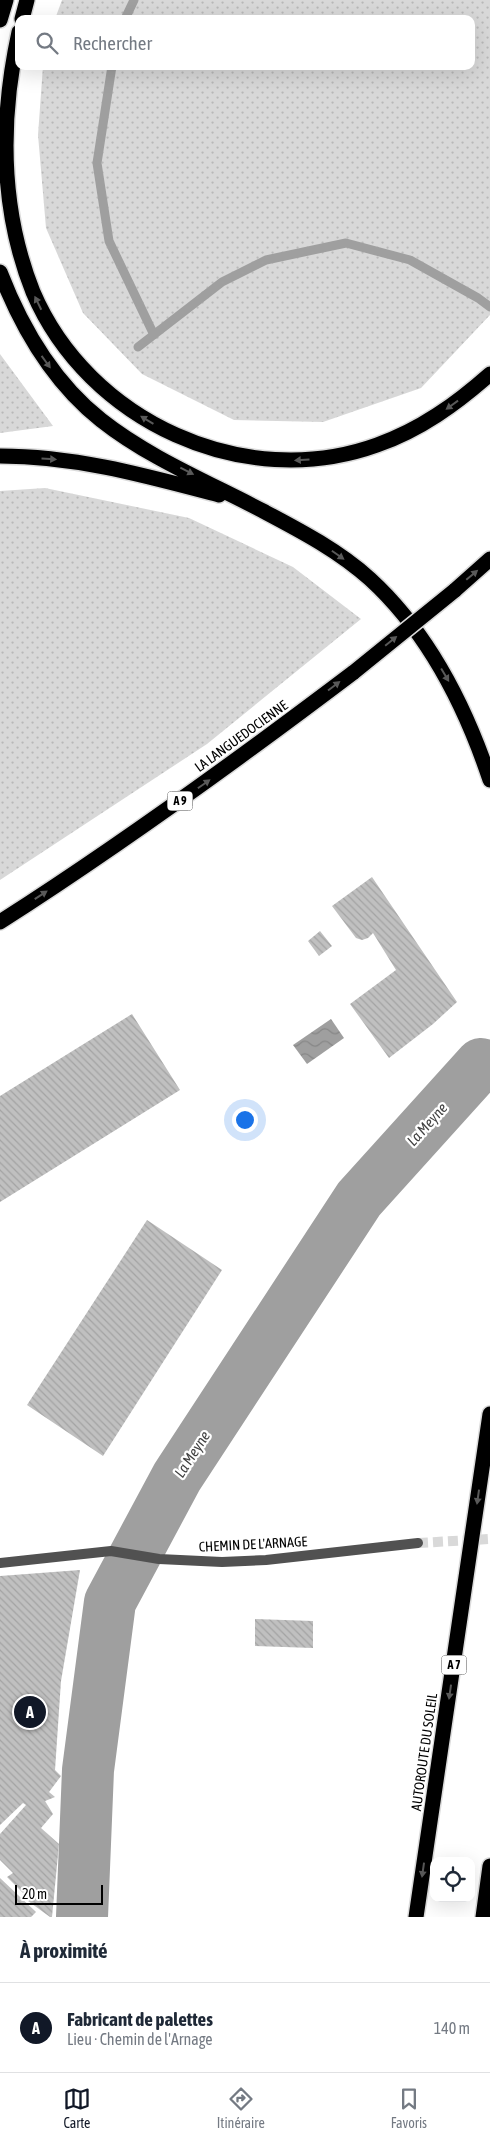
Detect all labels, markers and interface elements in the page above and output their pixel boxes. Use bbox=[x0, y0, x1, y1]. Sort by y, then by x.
search box bbox=[15, 15, 475, 70]
icon: search bbox=[33, 29, 61, 57]
text: Rechercher bbox=[73, 32, 152, 54]
one-way arrow bbox=[34, 296, 42, 310]
one-way arrow bbox=[41, 355, 52, 368]
one-way arrow bbox=[446, 400, 459, 410]
one-way arrow bbox=[141, 416, 154, 425]
one-way arrow bbox=[41, 455, 57, 463]
one-way arrow bbox=[294, 456, 310, 464]
one-way arrow bbox=[179, 467, 194, 475]
one-way arrow bbox=[331, 550, 345, 560]
one-way arrow bbox=[465, 569, 477, 581]
one-way arrow bbox=[385, 635, 398, 646]
one-way arrow bbox=[440, 669, 449, 682]
one-way arrow bbox=[327, 681, 340, 692]
street label: LA LANGUEDOCIENNE bbox=[192, 697, 291, 775]
one-way arrow bbox=[197, 779, 211, 789]
road number: A 9 bbox=[168, 791, 192, 810]
one-way arrow bbox=[34, 891, 48, 900]
water label: La Meyne bbox=[403, 1099, 451, 1149]
your location bbox=[232, 1107, 258, 1133]
water label: La Meyne bbox=[171, 1427, 213, 1480]
one-way arrow bbox=[474, 1489, 482, 1505]
street label: CHEMIN DE L'ARNAGE bbox=[198, 1533, 308, 1555]
road number: A 7 bbox=[442, 1656, 466, 1674]
one-way arrow bbox=[445, 1684, 453, 1700]
street label: AUTOROUTE DU SOLEIL bbox=[408, 1691, 440, 1812]
pin: A bbox=[14, 1693, 46, 1731]
map controls bbox=[430, 1857, 475, 1902]
button: locate bbox=[430, 1857, 475, 1902]
one-way arrow bbox=[419, 1862, 427, 1878]
scale bar bbox=[15, 1882, 102, 1905]
text: 20 m bbox=[22, 1886, 47, 1902]
text: À proximité bbox=[20, 1938, 108, 1962]
text: Fabricant de palettes bbox=[67, 2008, 213, 2030]
text: A bbox=[32, 2019, 40, 2037]
text: 140 m bbox=[434, 2019, 470, 2037]
text: Lieu · Chemin de l'Arnage bbox=[67, 2030, 213, 2048]
tab: Carte bbox=[63, 2085, 91, 2131]
tab: Itinéraire bbox=[217, 2085, 265, 2131]
tab: Favoris bbox=[391, 2085, 427, 2131]

